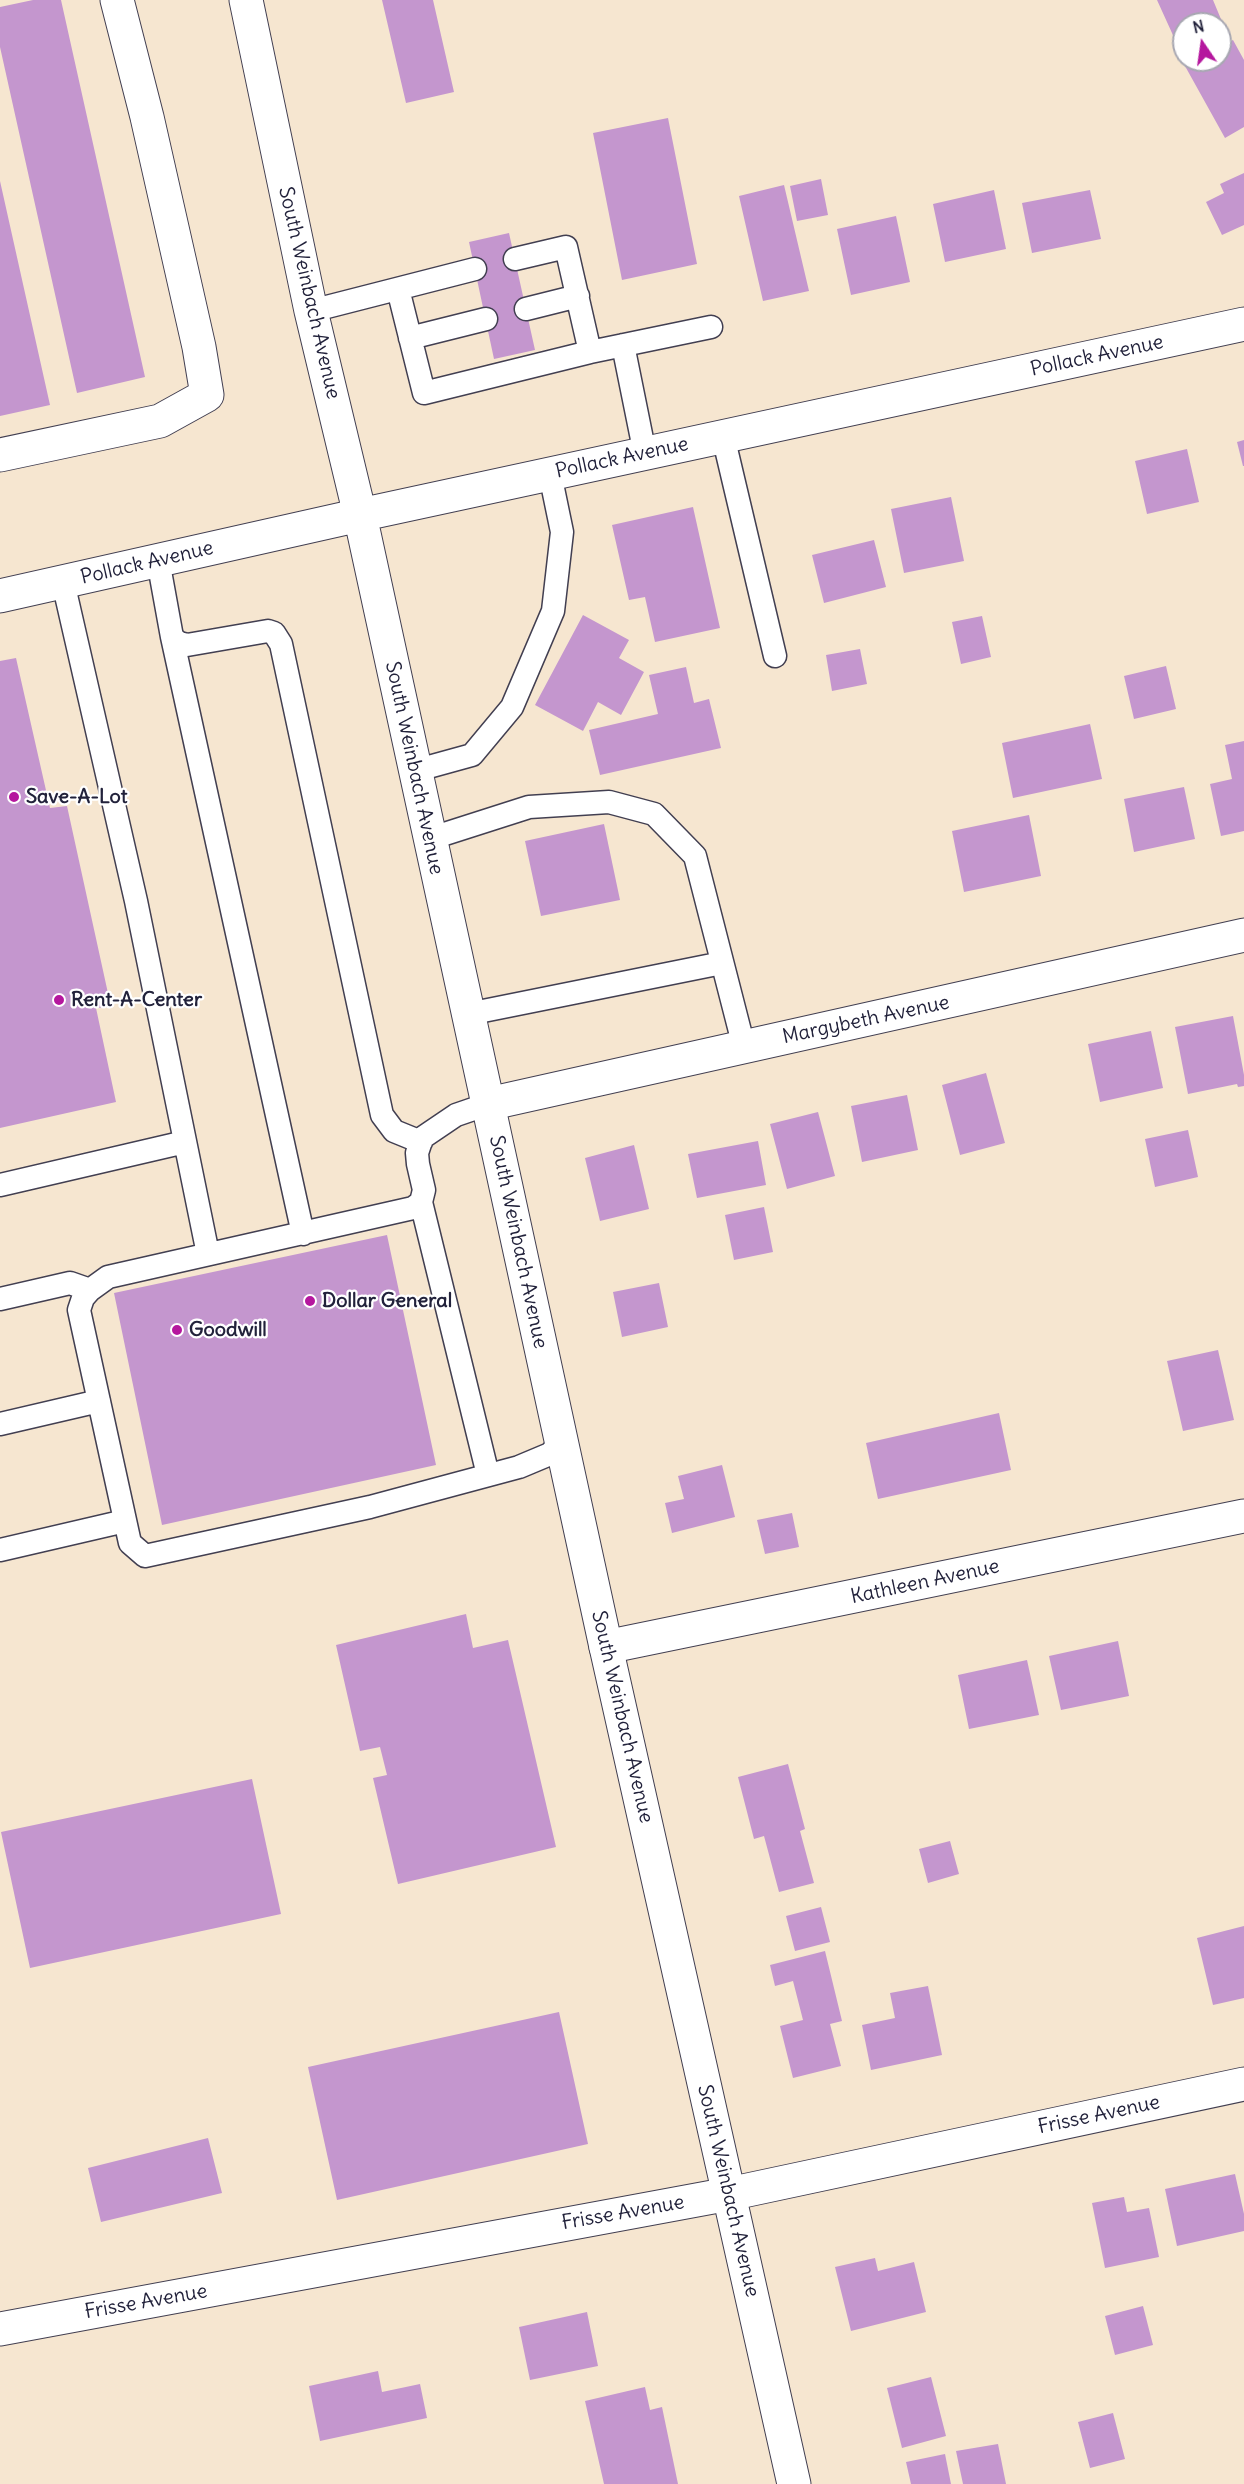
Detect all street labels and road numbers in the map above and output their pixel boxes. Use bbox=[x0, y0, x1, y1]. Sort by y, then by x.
street label: South Weinbach Avenue bbox=[273, 184, 345, 402]
street label: Pollack Avenue bbox=[1028, 330, 1166, 382]
street label: Pollack Avenue bbox=[553, 432, 691, 484]
street label: Pollack Avenue bbox=[78, 536, 216, 590]
street label: South Weinbach Avenue bbox=[380, 659, 448, 877]
street label: Margybeth Avenue bbox=[780, 991, 952, 1049]
street label: South Weinbach Avenue bbox=[484, 1133, 552, 1351]
street label: Kathleen Avenue bbox=[848, 1555, 1002, 1609]
street label: South Weinbach Avenue bbox=[586, 1608, 658, 1826]
street label: South Weinbach Avenue bbox=[692, 2082, 764, 2300]
street label: Frisse Avenue bbox=[1036, 2090, 1162, 2140]
street label: Frisse Avenue bbox=[560, 2190, 686, 2236]
street label: Frisse Avenue bbox=[83, 2279, 209, 2325]

